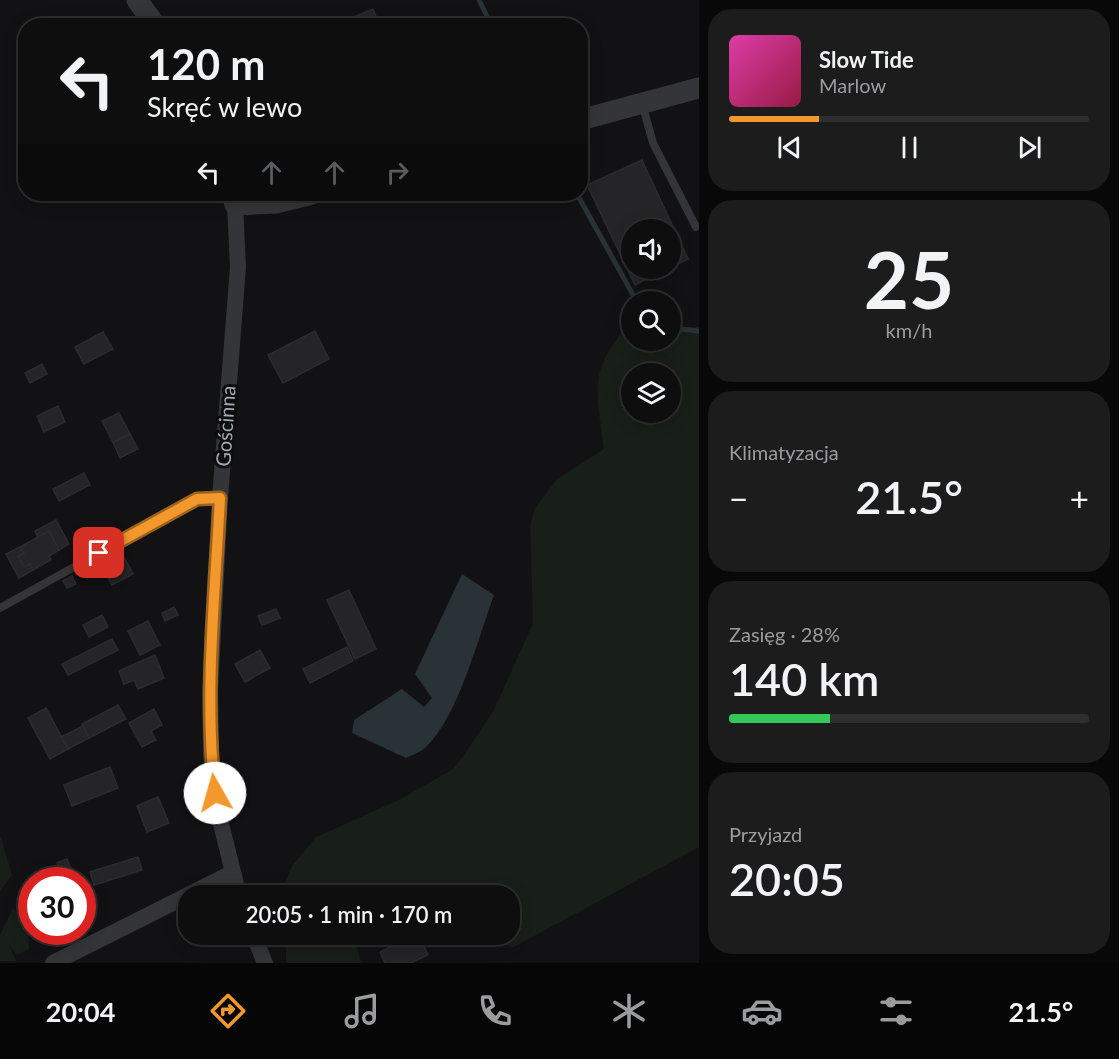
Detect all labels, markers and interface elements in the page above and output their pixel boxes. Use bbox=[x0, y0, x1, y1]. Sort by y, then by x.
text: 120 m bbox=[147, 39, 265, 89]
icon: left bbox=[48, 42, 126, 120]
text: Slow Tide bbox=[819, 46, 914, 73]
text: Marlow bbox=[819, 73, 886, 97]
text: Skręć w lewo bbox=[147, 90, 302, 123]
icon: previous bbox=[773, 131, 806, 164]
icon: pause bbox=[893, 131, 926, 164]
icon: next bbox=[1013, 131, 1046, 164]
icon: left bbox=[192, 156, 225, 189]
icon: ahead bbox=[255, 156, 288, 189]
icon: ahead bbox=[318, 156, 351, 189]
icon: right bbox=[381, 156, 414, 189]
map controls bbox=[621, 219, 681, 423]
button: sound bbox=[621, 219, 681, 279]
text: 25 bbox=[864, 232, 954, 326]
button: search bbox=[621, 291, 681, 351]
text: km/h bbox=[886, 318, 932, 342]
button: layers bbox=[621, 363, 681, 423]
street label: Gościnna bbox=[210, 385, 240, 467]
text: Klimatyzacja bbox=[729, 440, 839, 464]
text: 21.5° bbox=[855, 470, 963, 524]
text: − bbox=[729, 478, 748, 518]
text: + bbox=[1070, 478, 1089, 518]
pin bbox=[73, 527, 124, 578]
icon: arrive bbox=[82, 536, 115, 569]
text: Zasięg · 28% bbox=[729, 622, 840, 646]
text: 140 km bbox=[729, 652, 879, 706]
position arrow bbox=[183, 761, 247, 825]
text: Przyjazd bbox=[729, 822, 802, 846]
text: 20:05 bbox=[729, 852, 845, 906]
speed limit sign: 30 bbox=[18, 867, 96, 945]
text: 20:05 · 1 min · 170 m bbox=[246, 901, 452, 928]
icon: directions bbox=[207, 990, 249, 1032]
icon: music bbox=[341, 990, 383, 1032]
icon: phone bbox=[474, 990, 516, 1032]
icon: climate bbox=[608, 990, 650, 1032]
icon: car bbox=[741, 990, 783, 1032]
icon: filters bbox=[875, 990, 917, 1032]
text: 20:04 bbox=[46, 995, 115, 1028]
text: 21.5° bbox=[1009, 995, 1073, 1028]

